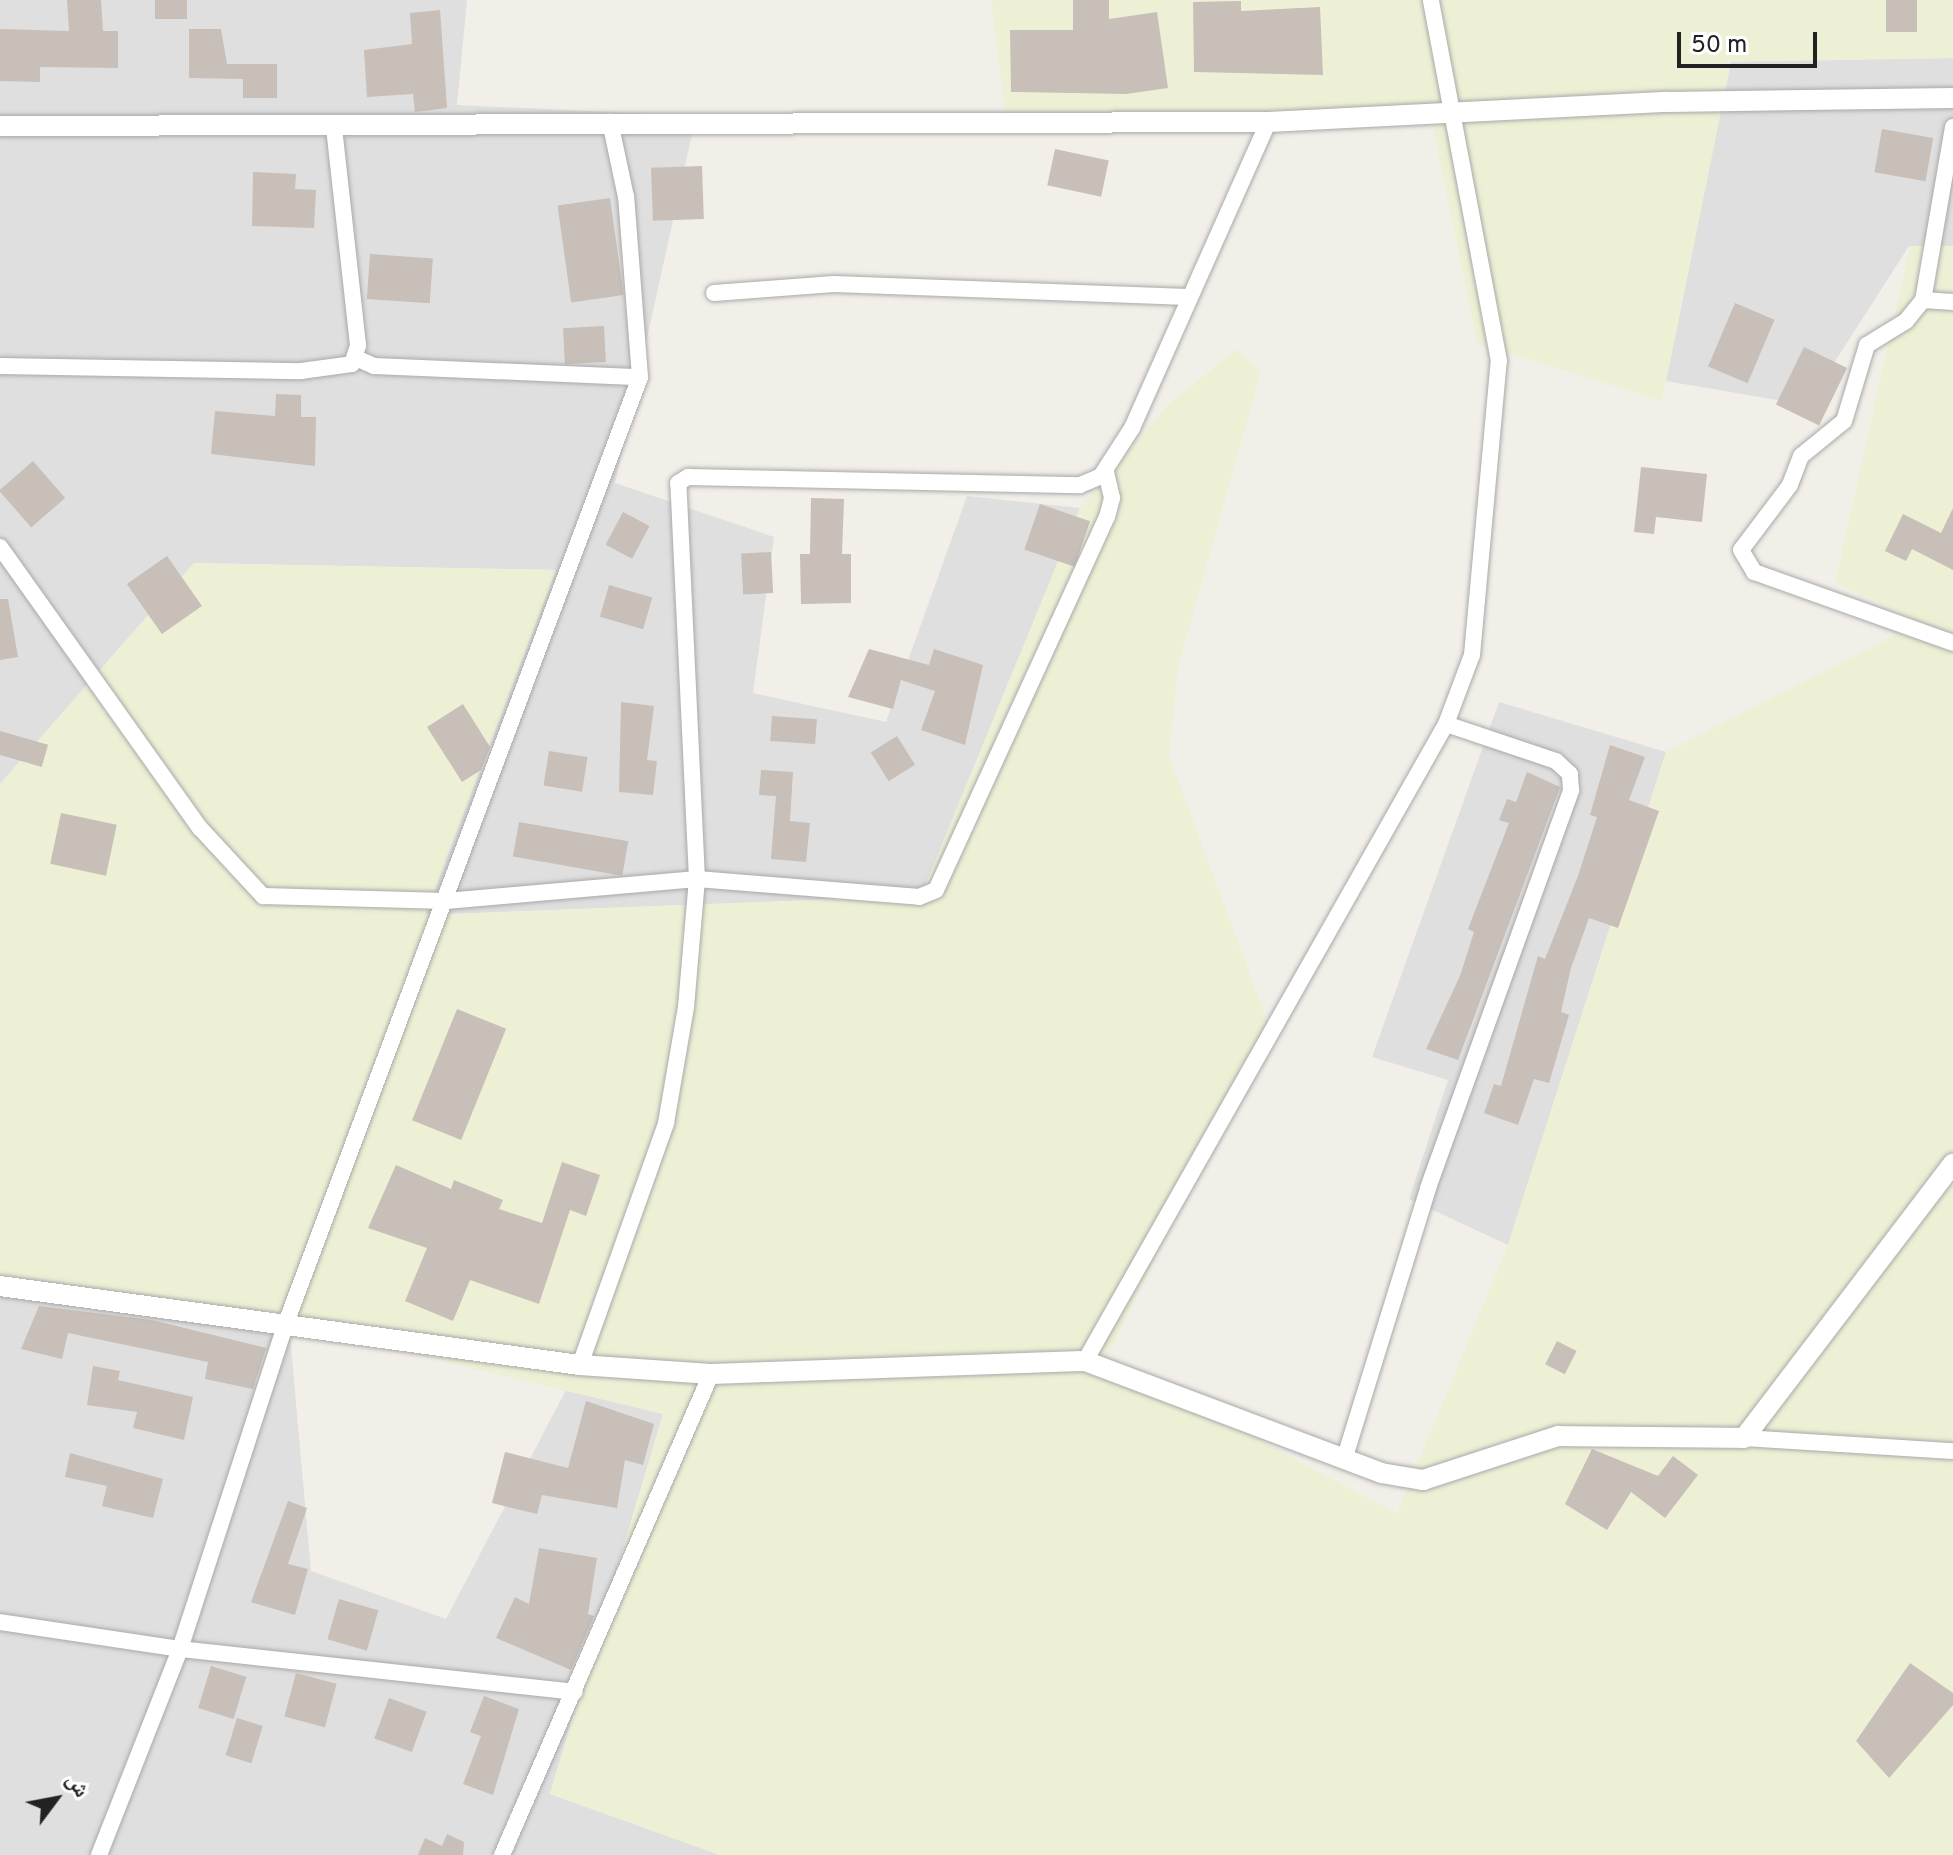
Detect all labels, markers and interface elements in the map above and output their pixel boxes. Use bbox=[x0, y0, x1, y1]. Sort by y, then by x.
scale bar bbox=[1681, 16, 1821, 66]
text: 50 m bbox=[1691, 31, 1747, 61]
north arrow bbox=[16, 1759, 96, 1839]
text: ش bbox=[59, 1769, 94, 1803]

